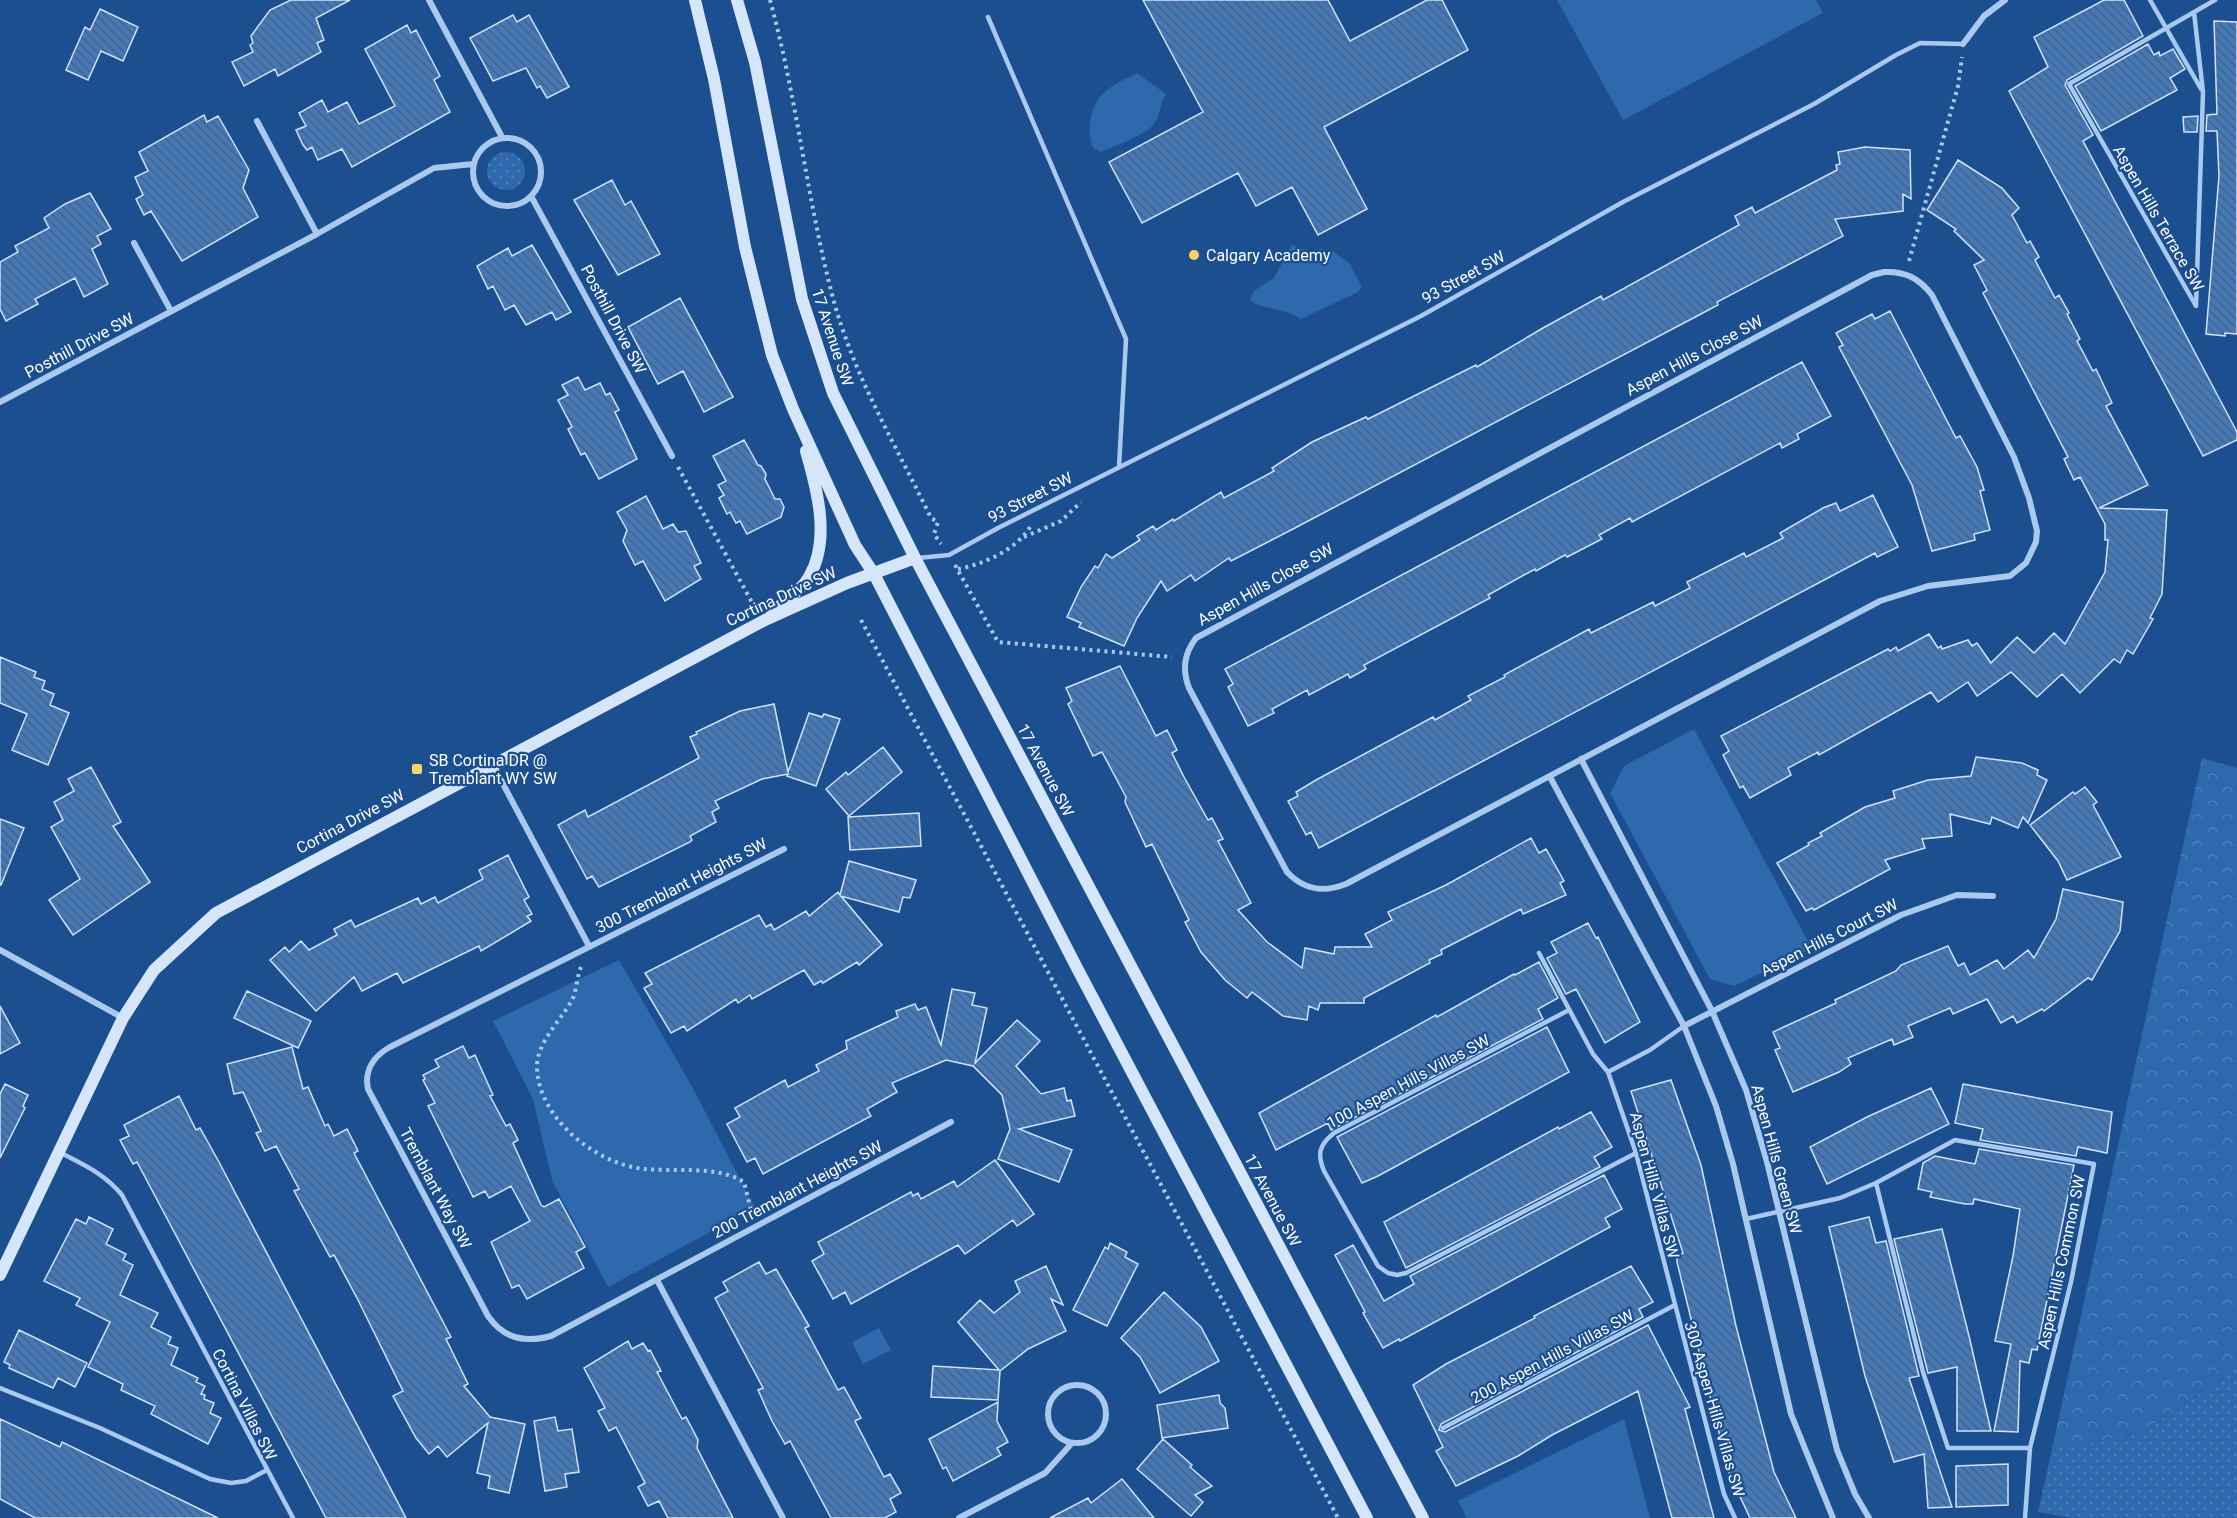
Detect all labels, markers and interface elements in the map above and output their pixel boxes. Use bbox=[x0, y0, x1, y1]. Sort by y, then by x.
street label: Aspen Hills Terrace SW bbox=[2109, 142, 2208, 294]
place label: Calgary Academy bbox=[1206, 246, 1331, 265]
street label: 93 Street SW bbox=[1418, 247, 1508, 308]
marker: Calgary Academy bbox=[1187, 248, 1201, 262]
street label: Posthill Drive SW bbox=[577, 262, 650, 377]
street label: 17 Avenue SW bbox=[808, 286, 857, 389]
street label: Posthill Drive SW bbox=[22, 309, 137, 382]
street label: Aspen Hills Close SW bbox=[1623, 311, 1766, 400]
street label: 93 Street SW bbox=[985, 468, 1075, 527]
street label: Aspen Hills Close SW bbox=[1194, 539, 1336, 630]
street label: Cortina Drive SW bbox=[723, 563, 839, 630]
street label: 17 Avenue SW bbox=[1013, 721, 1078, 820]
place label: SB Cortina DR @ Tremblant WY SW bbox=[429, 751, 557, 788]
marker: SB Cortina DR @ Tremblant WY SW bbox=[410, 762, 424, 776]
street label: Cortina Drive SW bbox=[293, 785, 407, 858]
street label: 300 Tremblant Heights SW bbox=[592, 834, 770, 937]
street label: Aspen Hills Court SW bbox=[1757, 895, 1901, 980]
street label: 100 Aspen Hills Villas SW bbox=[1324, 1030, 1493, 1132]
street label: Aspen Hills Green SW bbox=[1747, 1082, 1806, 1236]
street label: Aspen Hills Villas SW bbox=[1626, 1110, 1683, 1260]
street label: Tremblant Way SW bbox=[396, 1125, 475, 1252]
street label: 200 Tremblant Heights SW bbox=[709, 1137, 885, 1242]
street label: 17 Avenue SW bbox=[1240, 1151, 1305, 1250]
street label: Aspen Hills Common SW bbox=[2034, 1173, 2089, 1351]
street label: 200 Aspen Hills Villas SW bbox=[1468, 1305, 1637, 1407]
street label: 300 Aspen Hills Villas SW bbox=[1680, 1319, 1749, 1499]
street label: Cortina Villas SW bbox=[208, 1345, 281, 1463]

